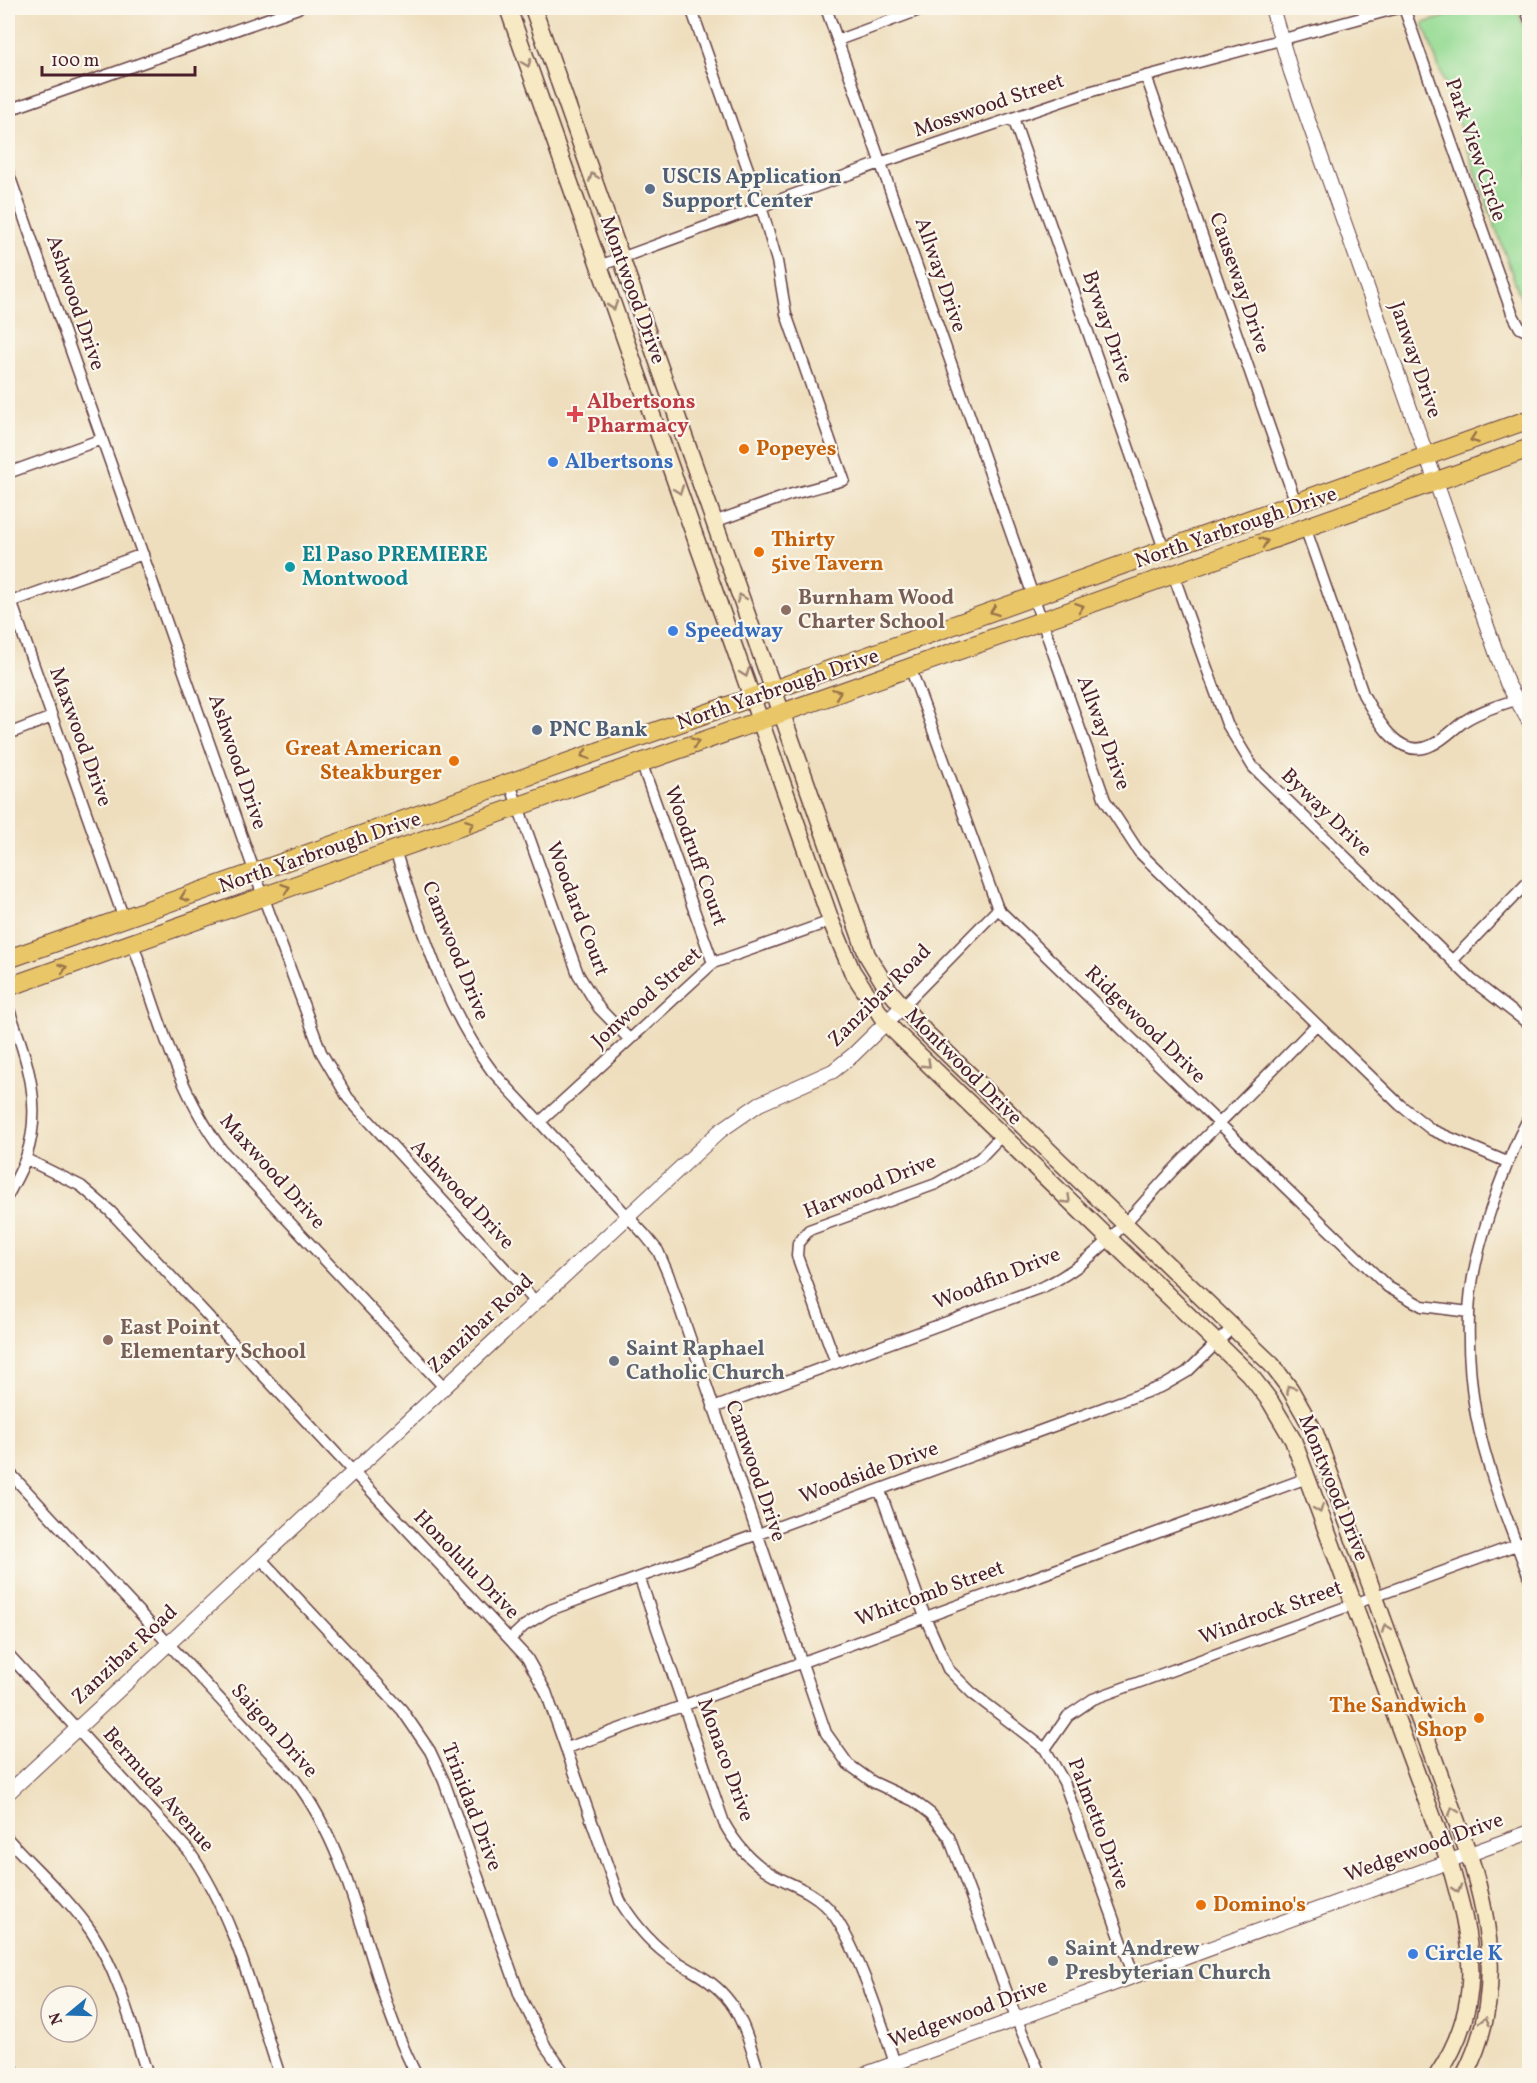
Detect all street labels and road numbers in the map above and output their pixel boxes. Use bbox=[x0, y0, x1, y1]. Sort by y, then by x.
street label: Mosswood Street bbox=[910, 67, 1068, 145]
street label: Park View Circle bbox=[1437, 75, 1513, 226]
street label: Causeway Drive bbox=[1201, 209, 1277, 357]
street label: Montwood Drive bbox=[592, 212, 672, 368]
street label: Allway Drive bbox=[907, 214, 973, 336]
street label: Ashwood Drive bbox=[38, 232, 112, 374]
street label: Byway Drive bbox=[1074, 267, 1140, 387]
street label: Janway Drive bbox=[1382, 298, 1448, 422]
street label: North Yarbrough Drive bbox=[1131, 480, 1341, 576]
street label: North Yarbrough Drive bbox=[673, 642, 883, 738]
street label: Maxwood Drive bbox=[41, 663, 119, 811]
street label: Allway Drive bbox=[1069, 672, 1137, 794]
street label: Ashwood Drive bbox=[200, 691, 274, 833]
street label: Byway Drive bbox=[1274, 762, 1378, 864]
street label: Woodruff Court bbox=[656, 782, 734, 930]
street label: North Yarbrough Drive bbox=[215, 805, 425, 901]
street label: Woodard Court bbox=[538, 838, 616, 980]
street label: Camwood Drive bbox=[414, 877, 496, 1025]
street label: Zanzibar Road bbox=[822, 938, 938, 1054]
street label: Jonwood Street bbox=[586, 941, 708, 1055]
street label: Ridgewood Drive bbox=[1078, 959, 1212, 1091]
street label: Montwood Drive bbox=[898, 1002, 1028, 1132]
street label: Maxwood Drive bbox=[212, 1108, 332, 1236]
street label: Ashwood Drive bbox=[403, 1133, 521, 1257]
street label: Harwood Drive bbox=[799, 1147, 941, 1227]
street label: Woodfin Drive bbox=[929, 1240, 1065, 1318]
street label: Zanzibar Road bbox=[422, 1267, 540, 1381]
street label: Camwood Drive bbox=[717, 1396, 793, 1546]
street label: Montwood Drive bbox=[1290, 1410, 1376, 1566]
street label: Woodside Drive bbox=[795, 1434, 943, 1512]
street label: Honolulu Drive bbox=[406, 1504, 526, 1626]
street label: Whitcomb Street bbox=[851, 1554, 1009, 1634]
street label: Windrock Street bbox=[1195, 1574, 1347, 1652]
street label: Zanzibar Road bbox=[66, 1598, 184, 1712]
street label: Saigon Drive bbox=[224, 1677, 324, 1785]
street label: Monaco Drive bbox=[689, 1694, 761, 1826]
street label: Bermuda Avenue bbox=[95, 1721, 221, 1859]
street label: Trinidad Drive bbox=[433, 1739, 509, 1875]
street label: Palmetto Drive bbox=[1060, 1754, 1136, 1894]
street label: Wedgewood Drive bbox=[1340, 1806, 1508, 1890]
street label: Wedgewood Drive bbox=[884, 1972, 1052, 2056]

